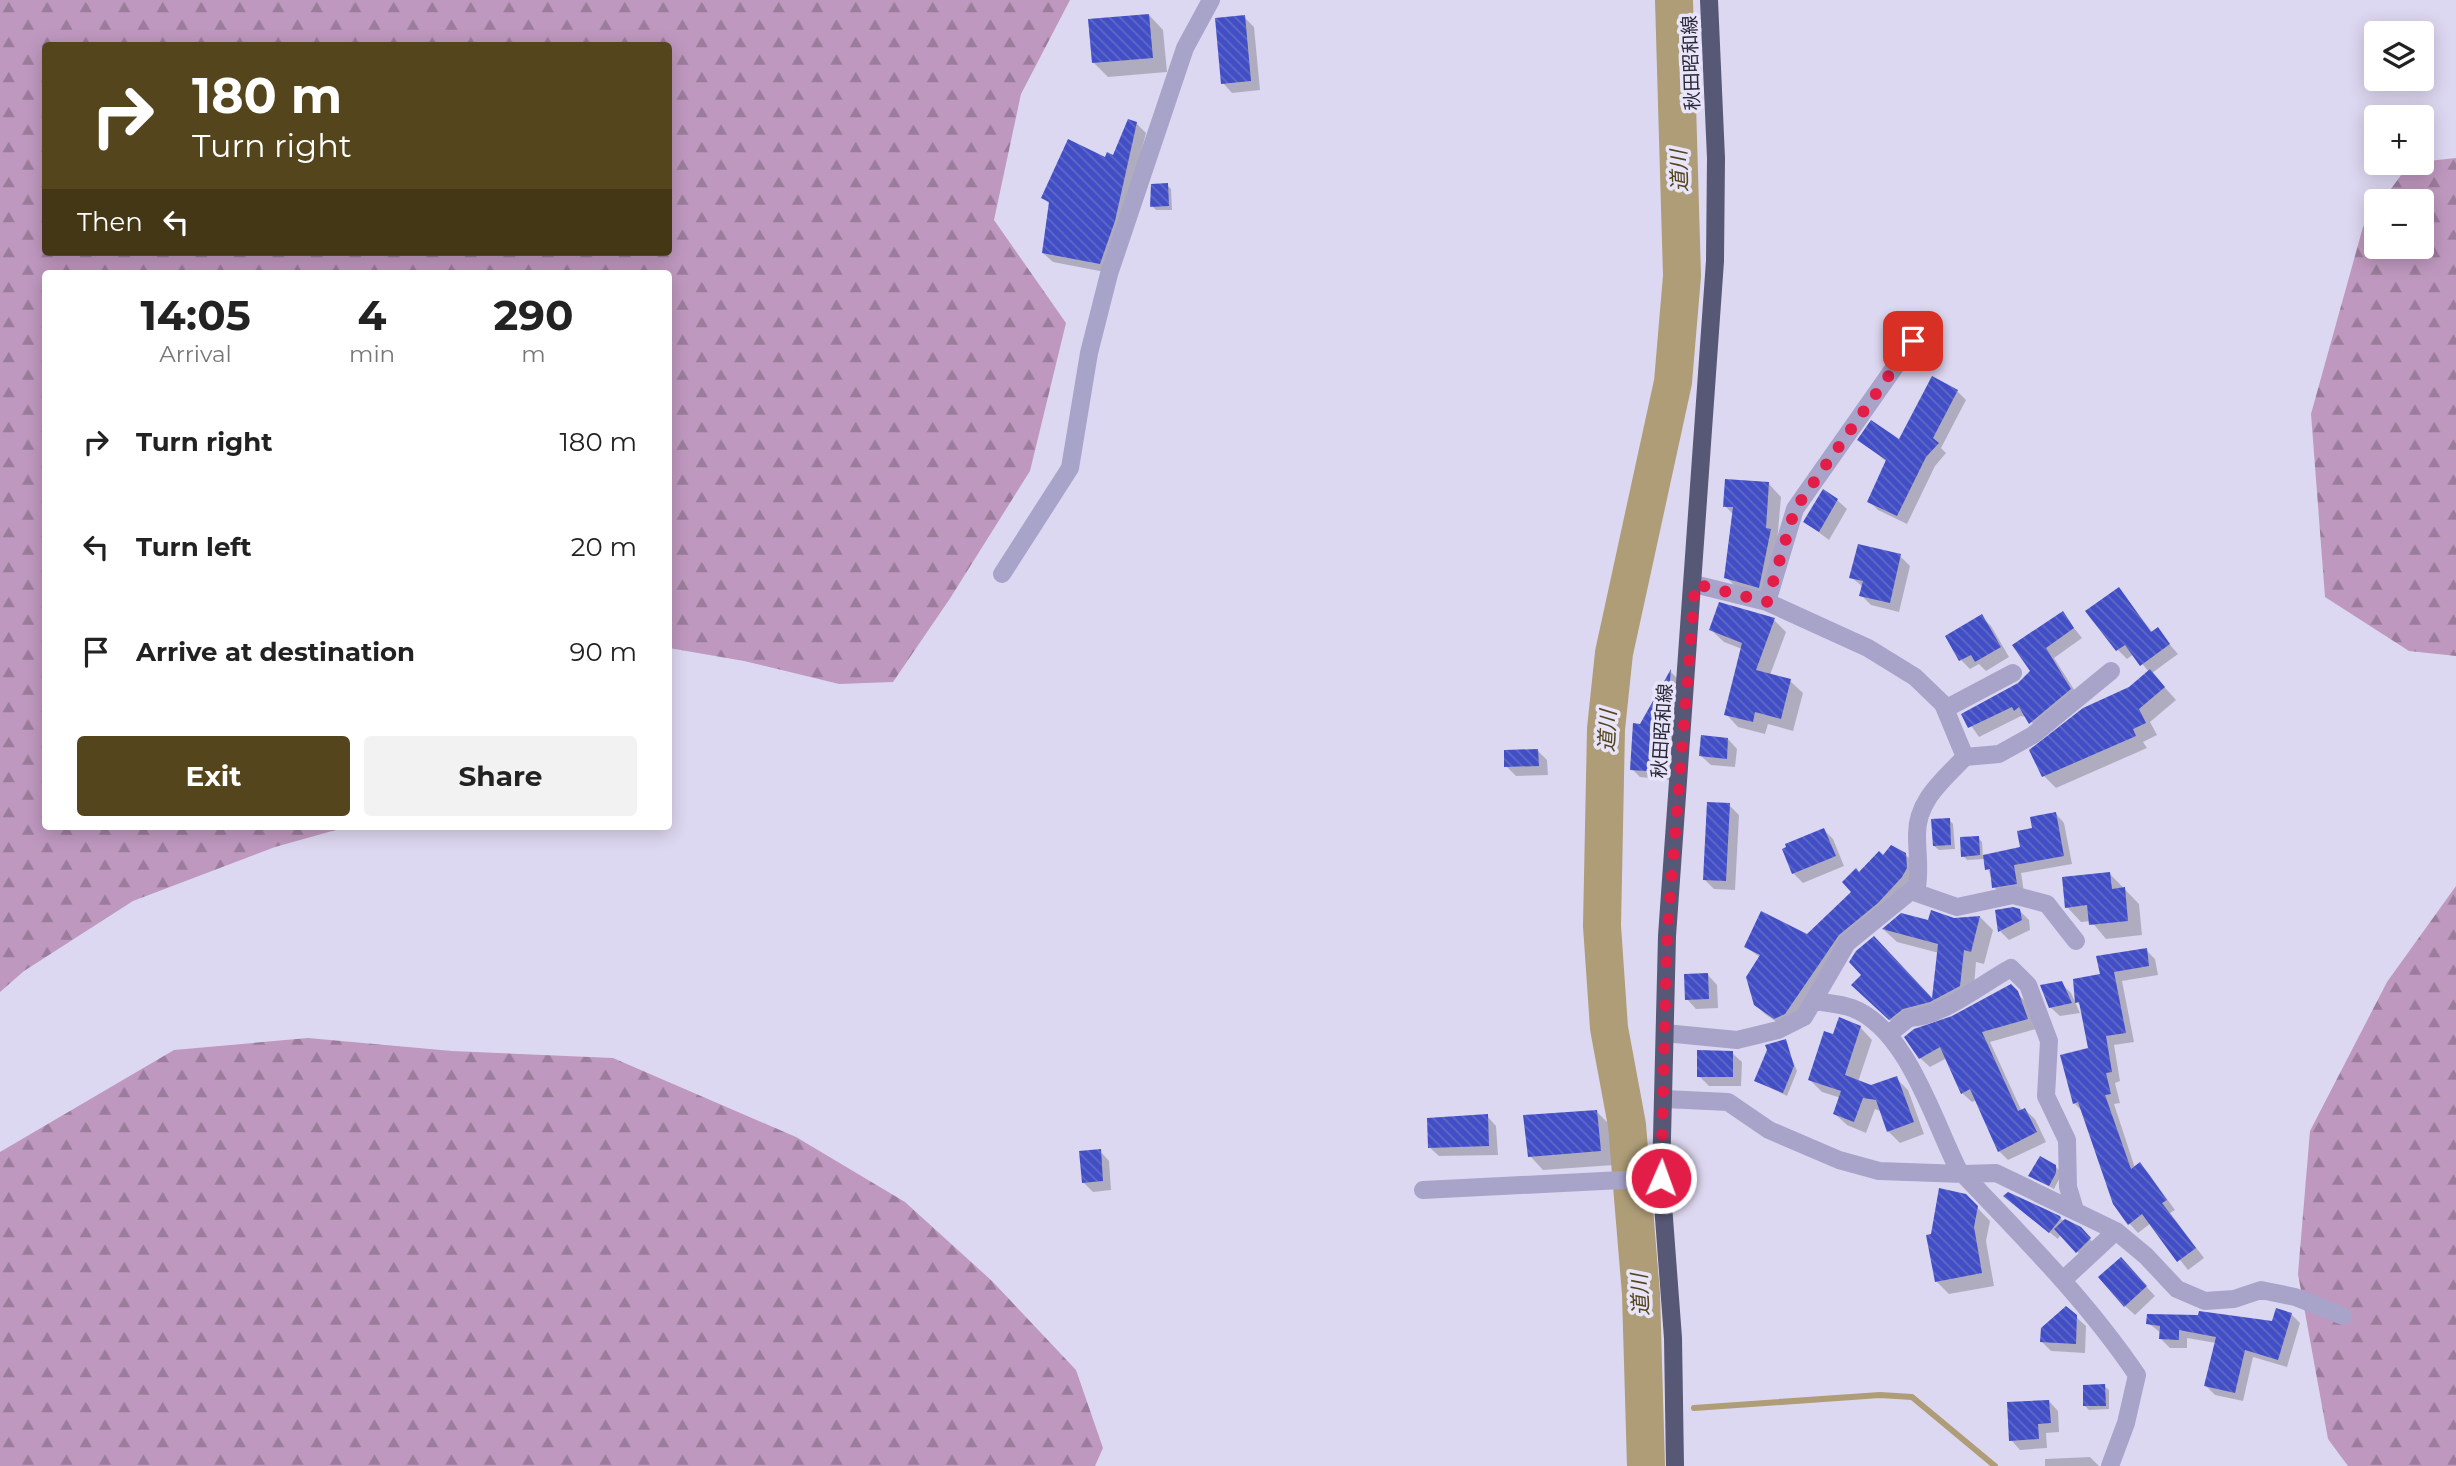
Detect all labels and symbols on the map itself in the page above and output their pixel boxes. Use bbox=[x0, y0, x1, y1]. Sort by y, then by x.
street label: 秋田昭和線 bbox=[1678, 15, 1704, 111]
water label: 道川 bbox=[1666, 148, 1692, 192]
pin bbox=[1883, 311, 1943, 371]
street label: 秋田昭和線 bbox=[1647, 683, 1677, 779]
water label: 道川 bbox=[1593, 707, 1621, 753]
position arrow bbox=[1624, 1141, 1698, 1215]
water label: 道川 bbox=[1626, 1271, 1654, 1317]

